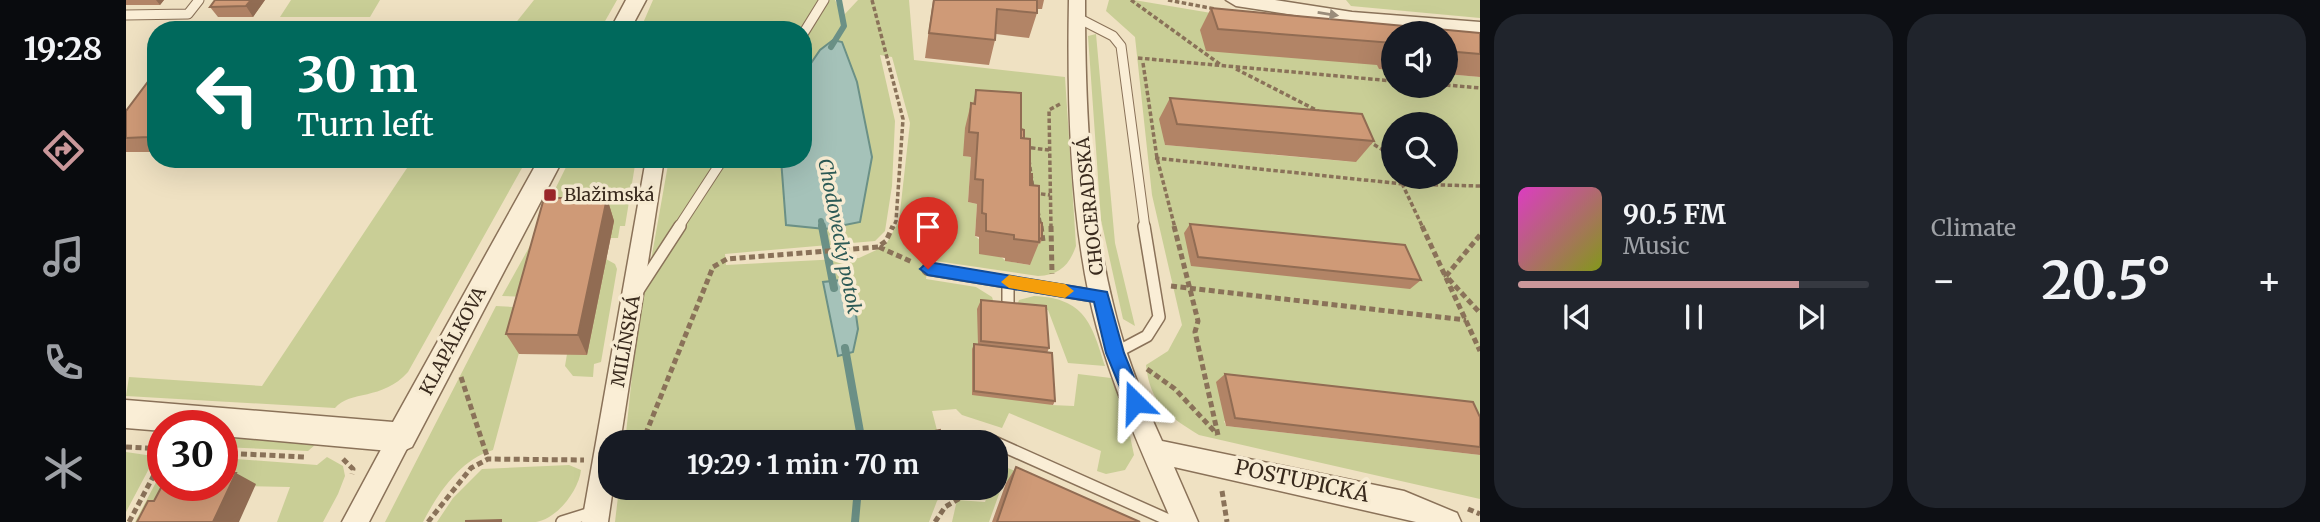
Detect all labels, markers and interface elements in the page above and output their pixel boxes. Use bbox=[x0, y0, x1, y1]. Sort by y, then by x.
one-way arrow bbox=[1317, 9, 1339, 20]
map controls bbox=[1381, 21, 1458, 189]
button: sound bbox=[1381, 21, 1458, 98]
text: 19:28 bbox=[24, 29, 102, 69]
text: 30 m bbox=[297, 44, 418, 105]
icon: left bbox=[182, 49, 273, 140]
text: Turn left bbox=[297, 105, 434, 145]
button: search bbox=[1381, 112, 1458, 189]
icon: directions bbox=[39, 126, 88, 175]
street label: CHOCERADSKÁ bbox=[1071, 136, 1108, 276]
water label: Chodovecký potok bbox=[813, 156, 867, 316]
place label: Blažimská bbox=[564, 183, 655, 206]
marker: Blažimská bbox=[542, 187, 558, 203]
pin bbox=[898, 197, 958, 269]
text: 90.5 FM bbox=[1623, 198, 1726, 231]
icon: arrive bbox=[909, 208, 947, 246]
text: Climate bbox=[1931, 213, 2016, 242]
text: Music bbox=[1623, 231, 1690, 260]
icon: music bbox=[39, 232, 88, 281]
text: 20.5° bbox=[2042, 248, 2171, 313]
text: − bbox=[1931, 257, 1956, 304]
text: + bbox=[2257, 257, 2282, 304]
street label: KLAPÁLKOVA bbox=[414, 282, 491, 399]
street label: MILÍNSKÁ bbox=[606, 293, 645, 389]
icon: previous bbox=[1558, 298, 1596, 336]
icon: pause bbox=[1675, 298, 1713, 336]
icon: next bbox=[1792, 298, 1830, 336]
icon: phone bbox=[39, 338, 88, 387]
position arrow bbox=[1098, 365, 1172, 439]
speed limit sign: 30 bbox=[147, 410, 238, 501]
icon: climate bbox=[39, 444, 88, 493]
text: 19:29 · 1 min · 70 m bbox=[687, 448, 919, 481]
street label: POSTUPICKÁ bbox=[1233, 452, 1372, 508]

